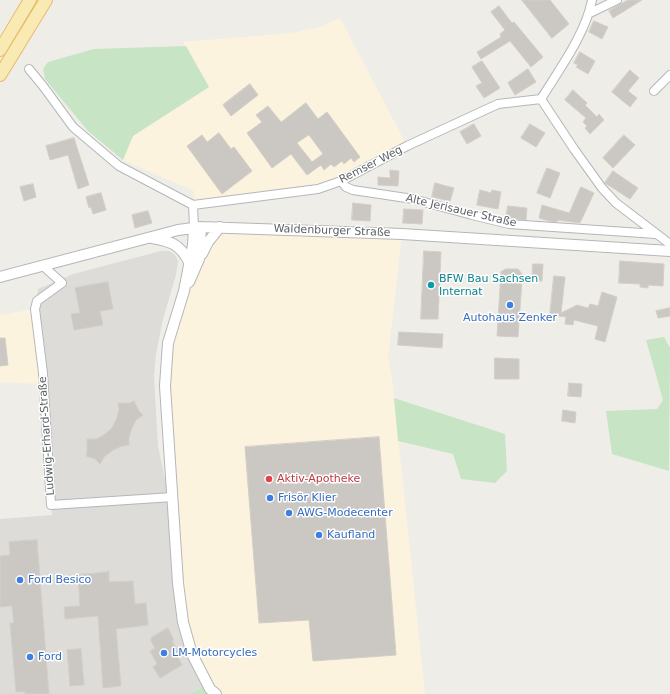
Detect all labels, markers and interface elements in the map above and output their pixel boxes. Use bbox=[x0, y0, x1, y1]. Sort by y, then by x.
street label: Remser Weg bbox=[337, 143, 405, 187]
street label: Alte Jerisauer Straße bbox=[404, 192, 518, 230]
street label: Waldenburger Straße bbox=[273, 222, 391, 240]
place label: BFW Bau Sachsen Internat bbox=[439, 272, 538, 298]
marker: BFW Bau Sachsen Internat bbox=[426, 280, 436, 290]
marker: Autohaus Zenker bbox=[505, 300, 515, 310]
place label: Autohaus Zenker bbox=[463, 311, 557, 325]
street label: Ludwig-Erhard-Straße bbox=[36, 376, 58, 496]
place label: Aktiv-Apotheke bbox=[277, 472, 360, 486]
marker: Aktiv-Apotheke bbox=[264, 474, 274, 484]
place label: Frisör Klier bbox=[278, 491, 336, 505]
marker: Frisör Klier bbox=[265, 493, 275, 503]
place label: AWG-Modecenter bbox=[297, 506, 393, 520]
marker: AWG-Modecenter bbox=[284, 508, 294, 518]
place label: Kaufland bbox=[327, 528, 375, 542]
marker: Kaufland bbox=[314, 530, 324, 540]
place label: Ford Besico bbox=[28, 573, 91, 587]
marker: Ford Besico bbox=[15, 575, 25, 585]
place label: LM-Motorcycles bbox=[172, 646, 257, 660]
marker: LM-Motorcycles bbox=[159, 648, 169, 658]
place label: Ford bbox=[38, 650, 62, 664]
marker: Ford bbox=[25, 652, 35, 662]

